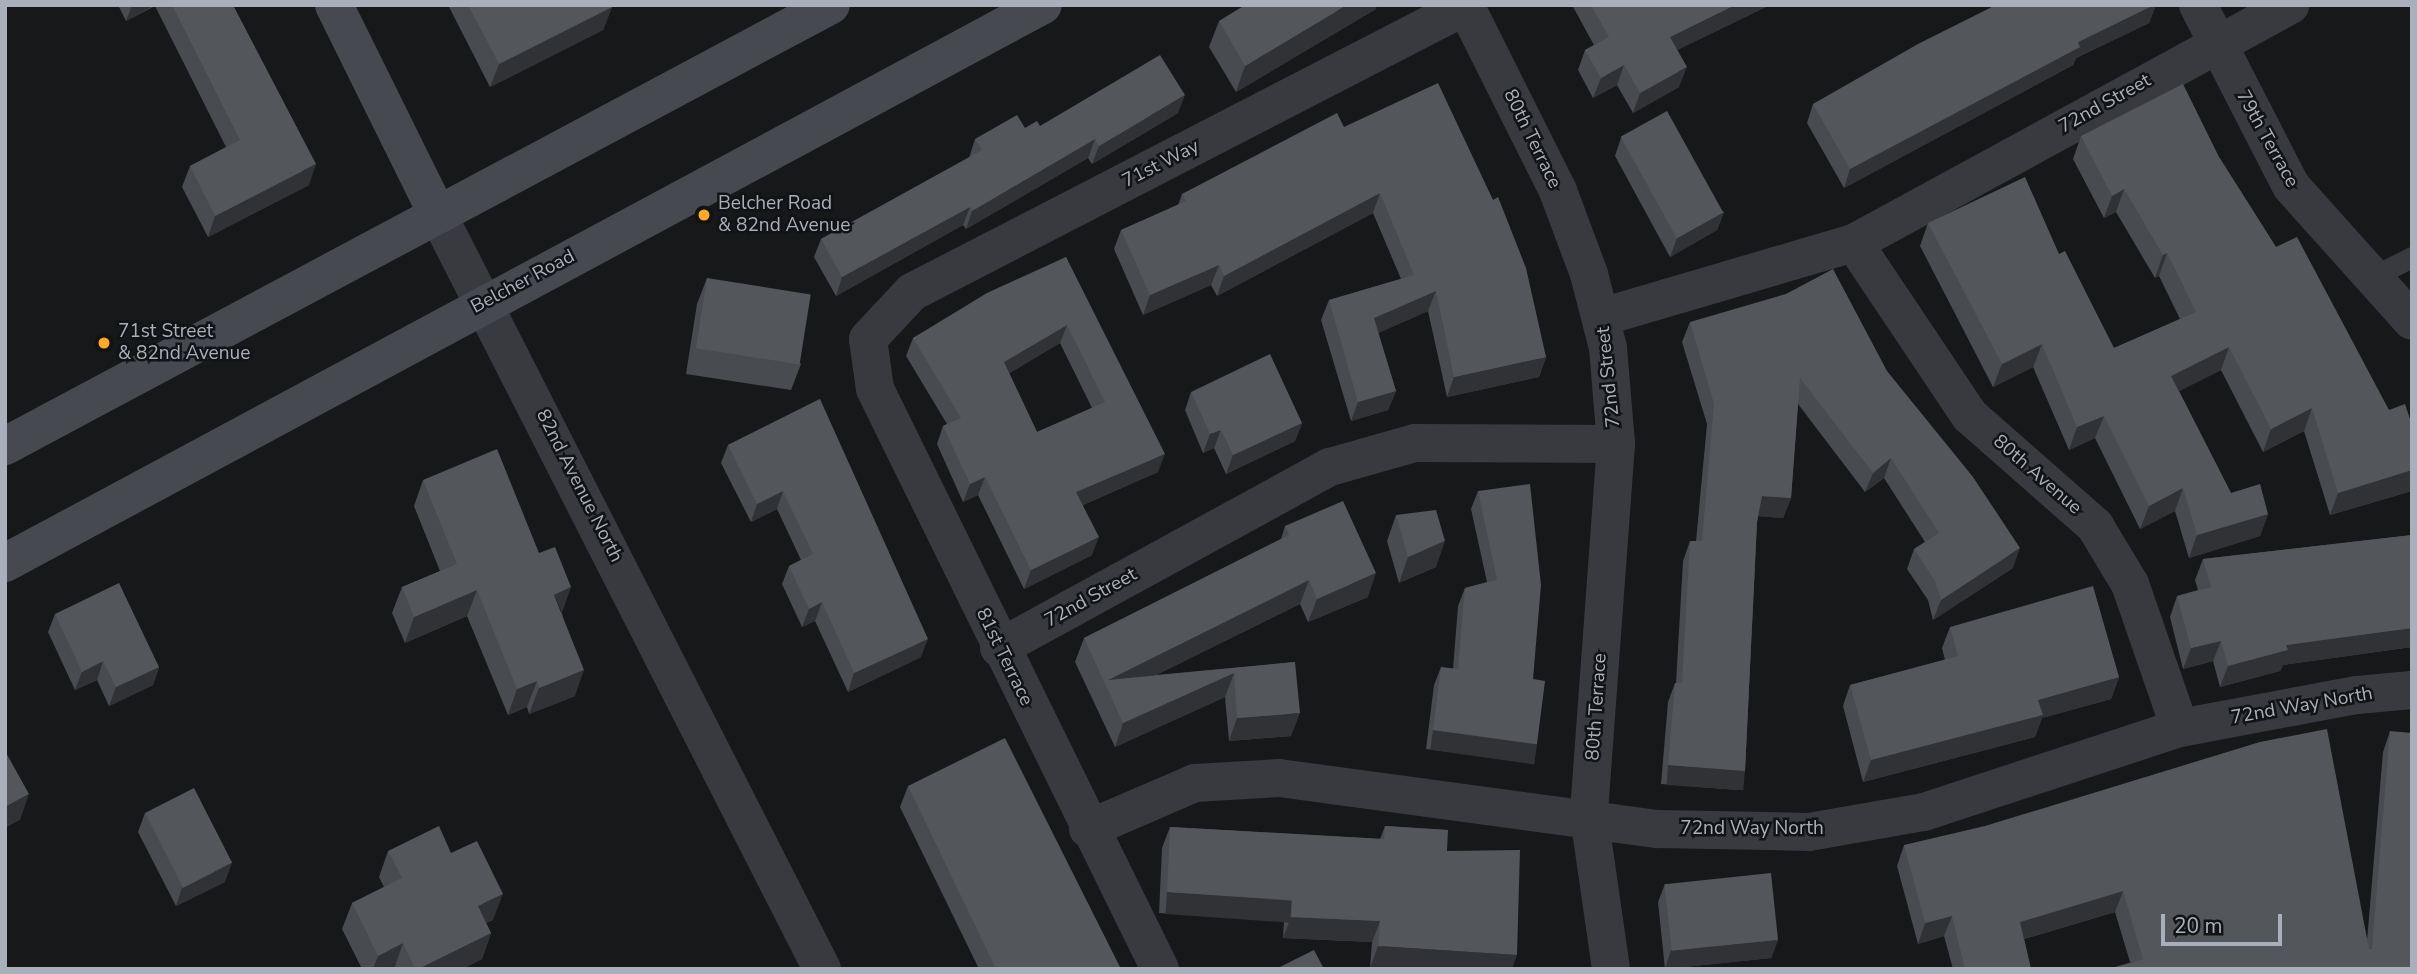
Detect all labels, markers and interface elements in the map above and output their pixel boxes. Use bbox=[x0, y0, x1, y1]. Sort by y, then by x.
street label: 72nd Street bbox=[2055, 69, 2155, 139]
street label: 80th Terrace bbox=[1498, 86, 1566, 192]
street label: 79th Terrace bbox=[2231, 86, 2303, 192]
street label: 71st Way bbox=[1119, 135, 1203, 193]
place label: Belcher Road & 82nd Avenue bbox=[718, 193, 850, 237]
marker: Belcher Road & 82nd Avenue bbox=[696, 207, 712, 223]
street label: Belcher Road bbox=[467, 245, 579, 319]
place label: 71st Street & 82nd Avenue bbox=[118, 321, 250, 365]
street label: 72nd Street bbox=[1592, 325, 1626, 429]
marker: 71st Street & 82nd Avenue bbox=[96, 335, 112, 351]
street label: 82nd Avenue North bbox=[531, 406, 627, 566]
street label: 80th Avenue bbox=[1988, 430, 2086, 520]
street label: 72nd Street bbox=[1041, 563, 1141, 633]
street label: 81st Terrace bbox=[971, 604, 1037, 710]
street label: 80th Terrace bbox=[1582, 653, 1612, 761]
street label: 72nd Way North bbox=[2229, 682, 2375, 730]
street label: 72nd Way North bbox=[1680, 818, 1824, 840]
scale bar bbox=[2165, 900, 2286, 944]
text: 20 m bbox=[2174, 912, 2223, 940]

